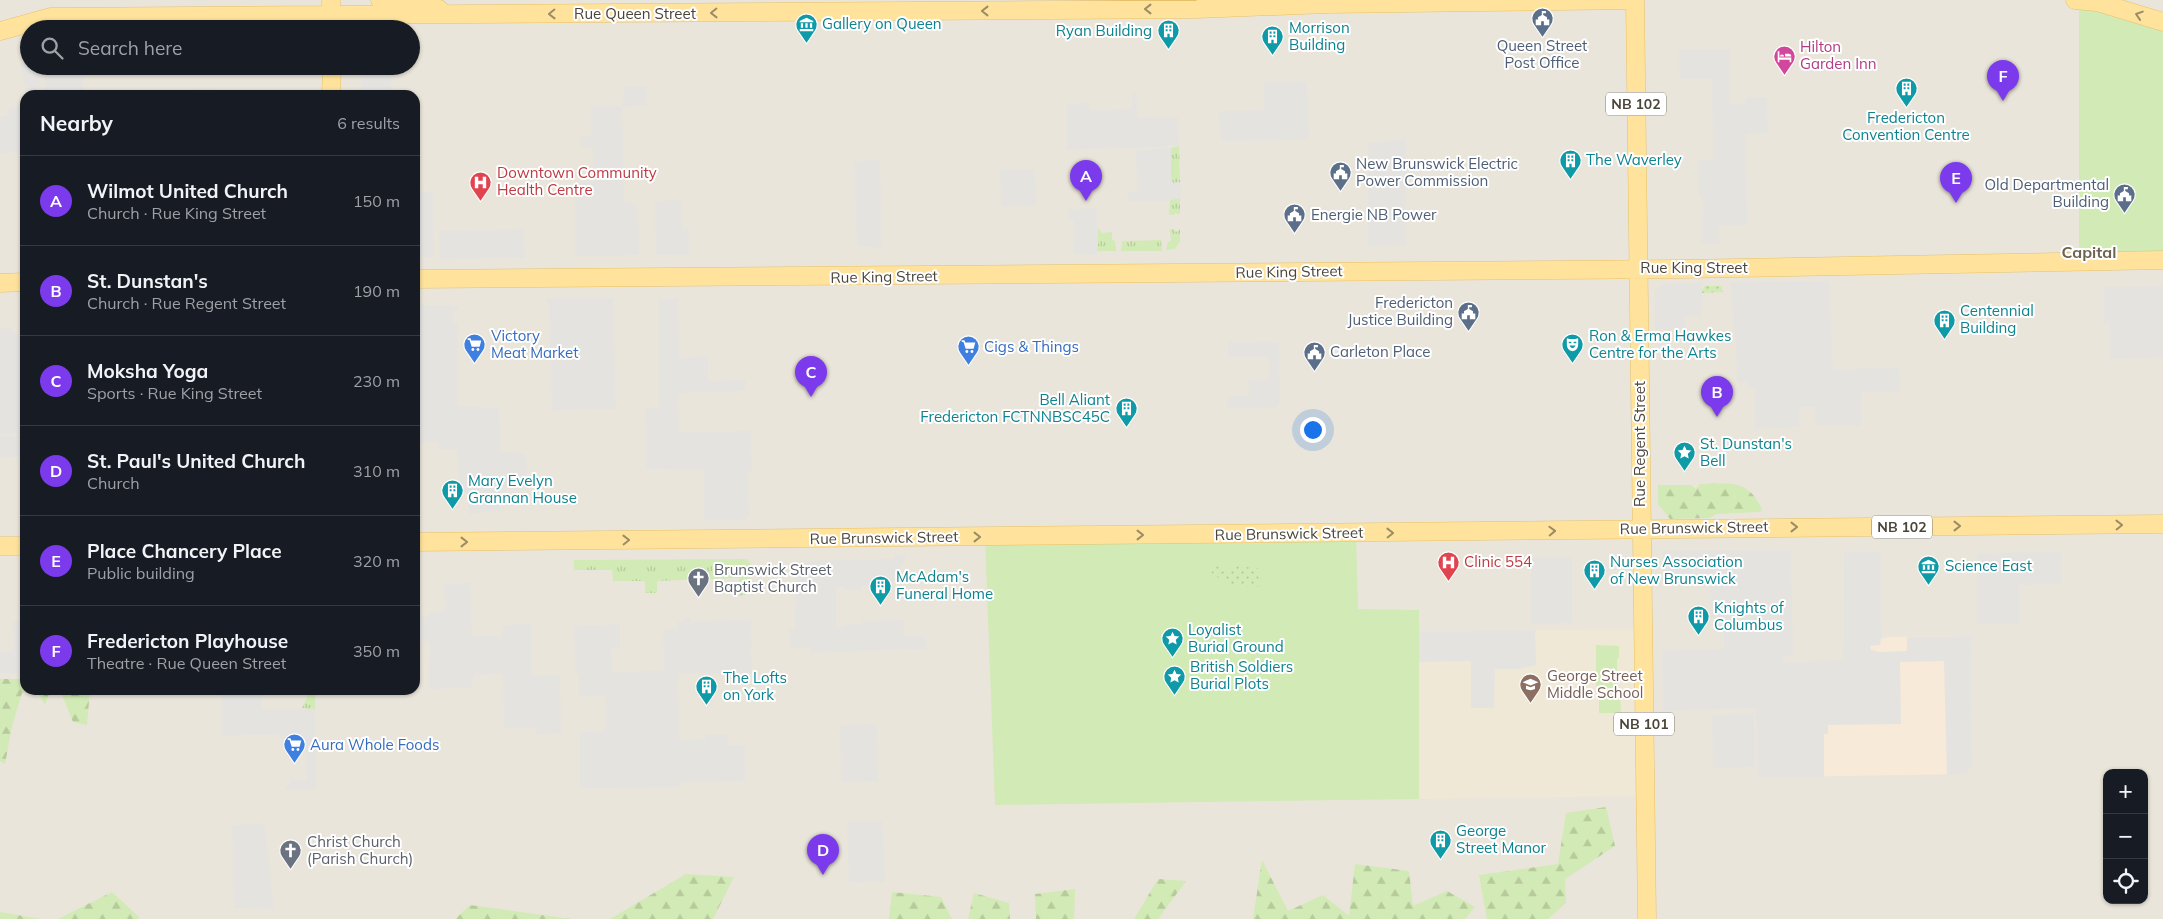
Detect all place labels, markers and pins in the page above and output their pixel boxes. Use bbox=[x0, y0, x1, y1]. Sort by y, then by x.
public building icon: Queen Street Post Office bbox=[1530, 6, 1554, 37]
museum icon: Gallery on Queen bbox=[794, 12, 818, 43]
place label: Gallery on Queen bbox=[822, 14, 942, 33]
place label: Morrison Building bbox=[1289, 18, 1350, 54]
building icon: Ryan Building bbox=[1156, 19, 1180, 50]
place label: Ryan Building bbox=[1056, 21, 1152, 40]
building icon: Morrison Building bbox=[1261, 25, 1285, 56]
place label: Queen Street Post Office bbox=[1497, 36, 1587, 72]
place label: Hilton Garden Inn bbox=[1800, 37, 1877, 73]
hotel icon: Hilton Garden Inn bbox=[1772, 44, 1796, 75]
pin: F bbox=[1987, 60, 2019, 101]
building icon: Fredericton Convention Centre bbox=[1894, 77, 1918, 108]
place label: Fredericton Convention Centre bbox=[1842, 108, 1970, 144]
building icon: The Waverley bbox=[1558, 148, 1582, 179]
place label: The Waverley bbox=[1586, 150, 1682, 169]
place label: New Brunswick Electric Power Commission bbox=[1356, 154, 1518, 190]
pin: A bbox=[1070, 160, 1102, 201]
public building icon: New Brunswick Electric Power Commission bbox=[1328, 161, 1352, 192]
pin: E bbox=[1940, 162, 1972, 203]
place label: Downtown Community Health Centre bbox=[497, 163, 657, 199]
hospital icon: Downtown Community Health Centre bbox=[469, 170, 493, 201]
place label: Old Departmental Building bbox=[1985, 175, 2109, 211]
public building icon: Old Departmental Building bbox=[2113, 182, 2137, 213]
public building icon: Energie NB Power bbox=[1283, 203, 1307, 234]
place label: Energie NB Power bbox=[1311, 205, 1437, 224]
place label: Fredericton Justice Building bbox=[1347, 293, 1453, 329]
public building icon: Fredericton Justice Building bbox=[1457, 300, 1481, 331]
place label: Centennial Building bbox=[1960, 301, 2034, 337]
building icon: Centennial Building bbox=[1932, 308, 1956, 339]
place label: Victory Meat Market bbox=[491, 326, 578, 362]
place label: Ron & Erma Hawkes Centre for the Arts bbox=[1589, 326, 1731, 362]
supermarket icon: Victory Meat Market bbox=[463, 333, 487, 364]
theatre icon: Ron & Erma Hawkes Centre for the Arts bbox=[1561, 333, 1585, 364]
supermarket icon: Cigs & Things bbox=[956, 335, 980, 366]
place label: Cigs & Things bbox=[984, 337, 1079, 356]
public building icon: Carleton Place bbox=[1302, 340, 1326, 371]
place label: Carleton Place bbox=[1330, 342, 1430, 361]
pin: C bbox=[795, 356, 827, 397]
pin: B bbox=[1701, 376, 1733, 417]
place label: Bell Aliant Fredericton FCTNNBSC45C bbox=[920, 390, 1110, 426]
building icon: Bell Aliant Fredericton FCTNNBSC45C bbox=[1114, 397, 1138, 428]
place label: St. Dunstan's Bell bbox=[1700, 434, 1792, 470]
place icon: St. Dunstan's Bell bbox=[1672, 441, 1696, 472]
place label: Mary Evelyn Grannan House bbox=[468, 471, 577, 507]
building icon: Mary Evelyn Grannan House bbox=[440, 478, 464, 509]
hospital icon: Clinic 554 bbox=[1436, 550, 1460, 581]
place label: Clinic 554 bbox=[1464, 552, 1532, 571]
place label: Nurses Association of New Brunswick bbox=[1610, 552, 1743, 588]
museum icon: Science East bbox=[1917, 554, 1941, 585]
place label: Science East bbox=[1945, 556, 2032, 575]
building icon: Nurses Association of New Brunswick bbox=[1582, 559, 1606, 590]
place label: Brunswick Street Baptist Church bbox=[714, 560, 832, 596]
church icon: Brunswick Street Baptist Church bbox=[686, 567, 710, 598]
place label: McAdam's Funeral Home bbox=[896, 567, 993, 603]
building icon: McAdam's Funeral Home bbox=[868, 574, 892, 605]
place label: Knights of Columbus bbox=[1714, 598, 1785, 634]
building icon: Knights of Columbus bbox=[1686, 605, 1710, 636]
place label: Loyalist Burial Ground bbox=[1188, 620, 1284, 656]
place icon: Loyalist Burial Ground bbox=[1160, 627, 1184, 658]
place label: British Soldiers Burial Plots bbox=[1190, 657, 1293, 693]
place icon: British Soldiers Burial Plots bbox=[1162, 664, 1186, 695]
place label: George Street Middle School bbox=[1547, 666, 1643, 702]
place label: The Lofts on York bbox=[723, 668, 787, 704]
school or university icon: George Street Middle School bbox=[1519, 673, 1543, 704]
building icon: The Lofts on York bbox=[695, 675, 719, 706]
supermarket icon: Aura Whole Foods bbox=[282, 733, 306, 764]
place label: Aura Whole Foods bbox=[310, 735, 439, 754]
place label: George Street Manor bbox=[1456, 821, 1547, 857]
building icon: George Street Manor bbox=[1428, 828, 1452, 859]
place label: Christ Church (Parish Church) bbox=[307, 832, 413, 868]
pin: D bbox=[807, 834, 839, 875]
church icon: Christ Church (Parish Church) bbox=[279, 839, 303, 870]

